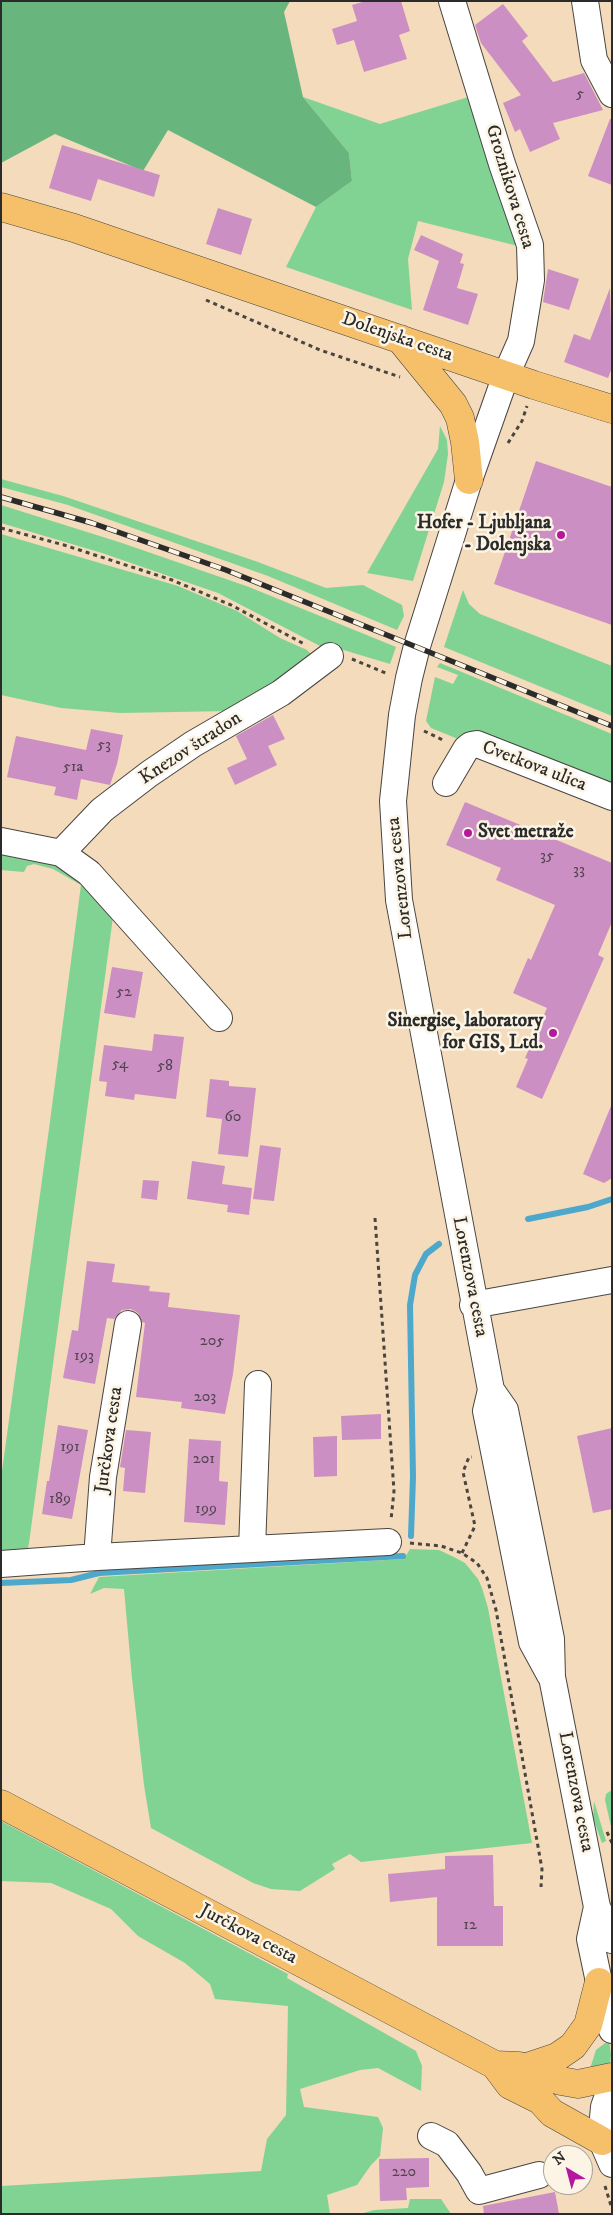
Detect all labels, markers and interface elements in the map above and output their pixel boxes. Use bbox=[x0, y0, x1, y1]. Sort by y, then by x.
house number: 5 bbox=[576, 85, 584, 105]
street label: Groznikova cesta bbox=[479, 122, 539, 252]
street label: Dolenjska cesta bbox=[339, 308, 455, 368]
place label: Hofer - Ljubljana - Dolenjska bbox=[417, 513, 551, 557]
marker: Hofer - Ljubljana - Dolenjska bbox=[555, 529, 567, 541]
street label: Knezov štradon bbox=[136, 708, 246, 790]
house number: 53 bbox=[97, 736, 111, 756]
street label: Cvetkova ulica bbox=[479, 737, 589, 797]
house number: 51a bbox=[63, 758, 83, 778]
street label: Lorenzova cesta bbox=[383, 816, 419, 940]
place label: Svet metraže bbox=[478, 822, 574, 844]
marker: Svet metraže bbox=[462, 827, 474, 839]
house number: 35 bbox=[540, 847, 554, 867]
house number: 33 bbox=[573, 861, 585, 881]
house number: 52 bbox=[116, 983, 132, 1003]
place label: Sinergise, laboratory for GIS, Ltd. bbox=[387, 1011, 543, 1055]
marker: Sinergise, laboratory for GIS, Ltd. bbox=[547, 1027, 559, 1039]
house number: 54 bbox=[112, 1055, 128, 1075]
house number: 58 bbox=[157, 1057, 173, 1077]
house number: 60 bbox=[225, 1108, 241, 1128]
street label: Lorenzova cesta bbox=[446, 1215, 492, 1339]
house number: 205 bbox=[200, 1332, 224, 1352]
house number: 193 bbox=[74, 1347, 94, 1367]
street label: Jurčkova cesta bbox=[91, 1385, 129, 1495]
house number: 203 bbox=[194, 1388, 216, 1408]
house number: 191 bbox=[60, 1438, 80, 1458]
house number: 201 bbox=[193, 1450, 215, 1470]
house number: 189 bbox=[49, 1490, 71, 1510]
house number: 199 bbox=[195, 1500, 217, 1520]
street label: Lorenzova cesta bbox=[552, 1730, 598, 1854]
street label: Jurčkova cesta bbox=[195, 1900, 301, 1970]
house number: 12 bbox=[463, 1916, 477, 1936]
north arrow bbox=[543, 2145, 593, 2195]
text: N bbox=[550, 2148, 570, 2169]
house number: 220 bbox=[392, 2163, 416, 2183]

